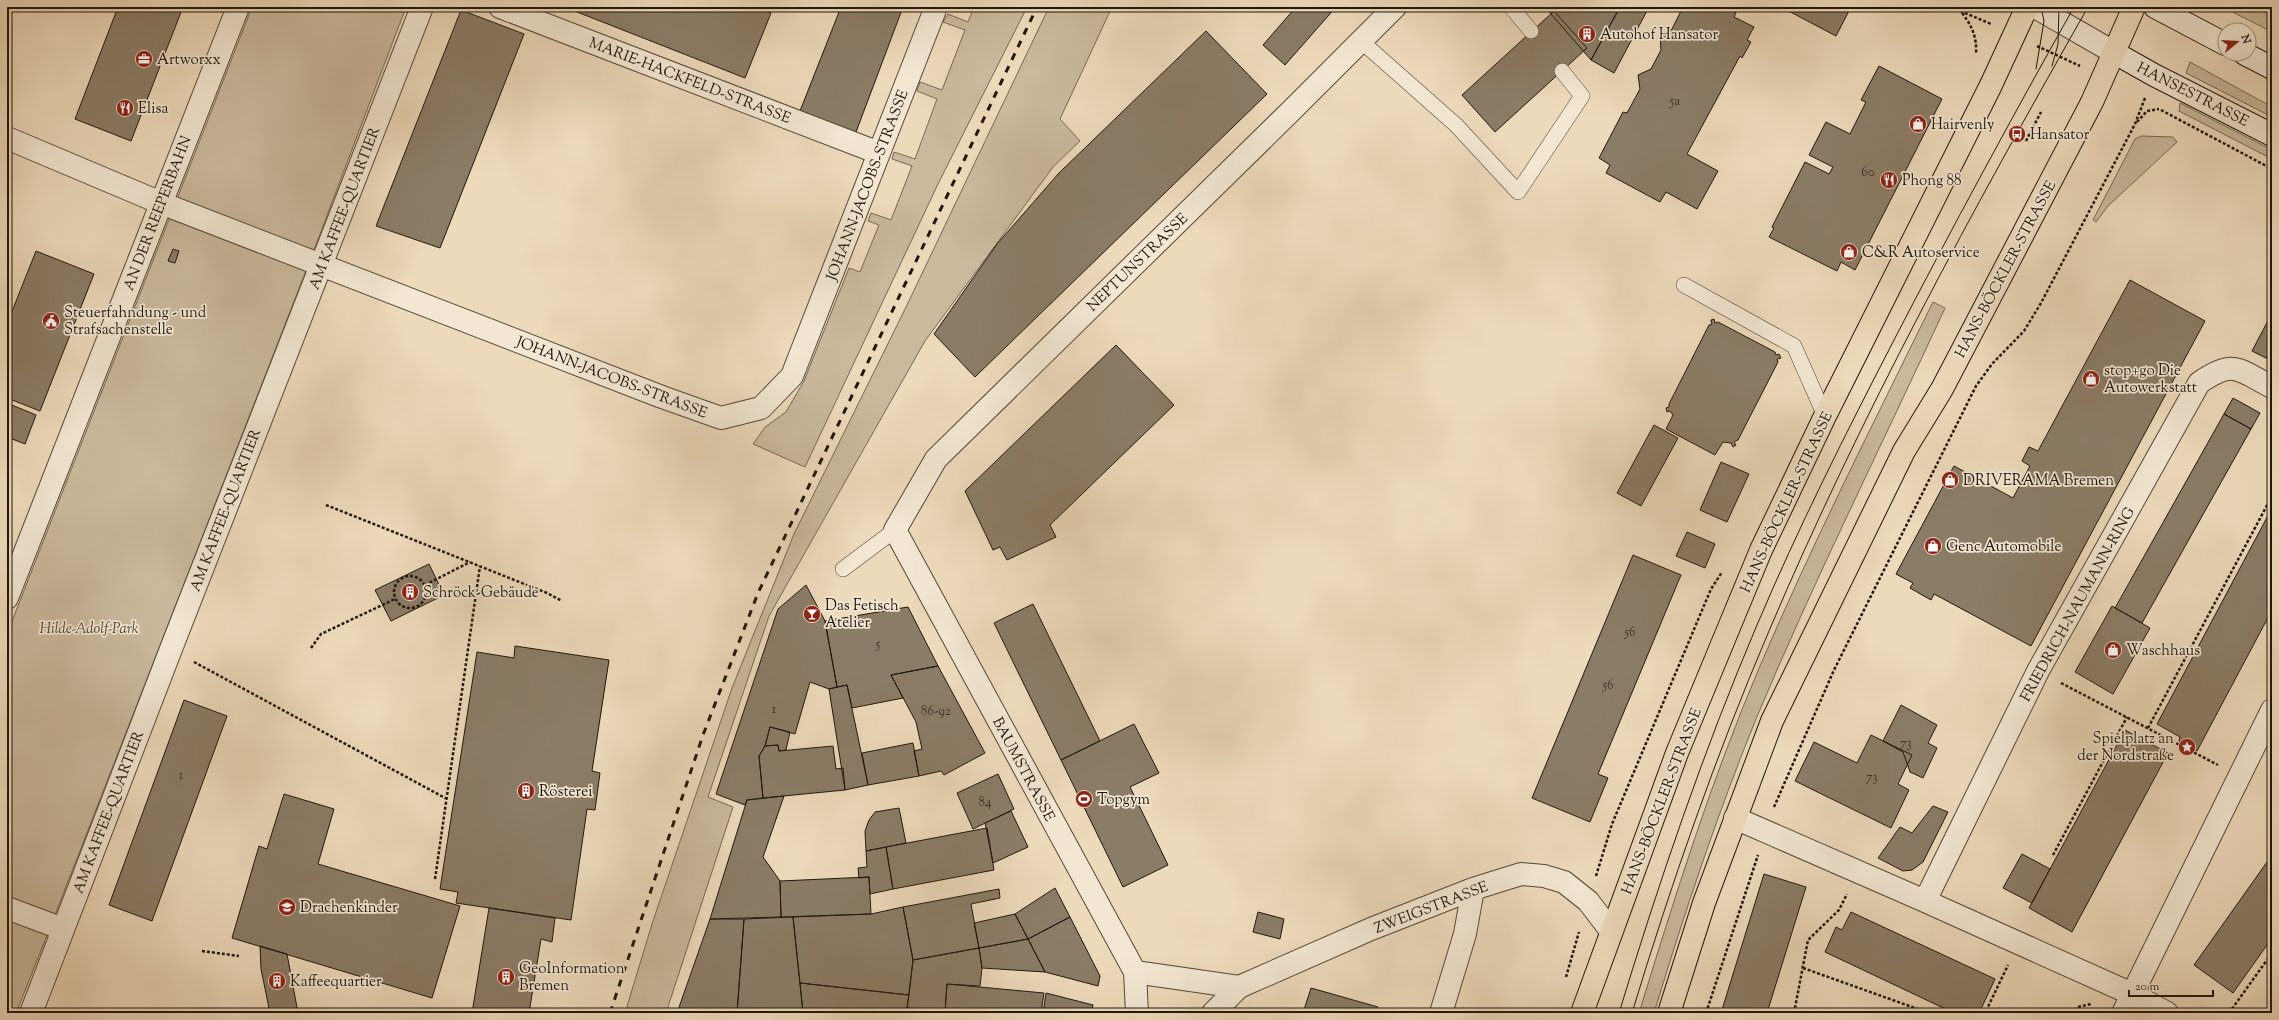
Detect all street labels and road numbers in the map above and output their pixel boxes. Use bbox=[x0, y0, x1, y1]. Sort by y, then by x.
street label: MARIE-HACKFELD-STRASSE bbox=[586, 33, 793, 130]
street label: HANSESTRASSE bbox=[2133, 58, 2252, 133]
street label: JOHANN-JACOBS-STRASSE bbox=[822, 87, 915, 285]
street label: AM KAFFEE-QUARTIER bbox=[305, 124, 386, 293]
street label: AN DER REEPERBAHN bbox=[119, 133, 198, 294]
street label: HANS-BÖCKLER-STRASSE bbox=[1950, 177, 2062, 362]
street label: NEPTUNSTRASSE bbox=[1083, 209, 1193, 317]
street label: JOHANN-JACOBS-STRASSE bbox=[512, 332, 710, 425]
street label: HANS-BÖCKLER-STRASSE bbox=[1735, 408, 1839, 597]
street label: AM KAFFEE-QUARTIER bbox=[186, 426, 267, 595]
street label: FRIEDRICH-NAUMANN-RING bbox=[2016, 504, 2141, 706]
street label: HANS-BÖCKLER-STRASSE bbox=[1616, 705, 1708, 898]
street label: BAUMSTRASSE bbox=[986, 714, 1059, 826]
street label: AM KAFFEE-QUARTIER bbox=[69, 728, 150, 897]
street label: ZWEIGSTRASSE bbox=[1372, 877, 1492, 940]

